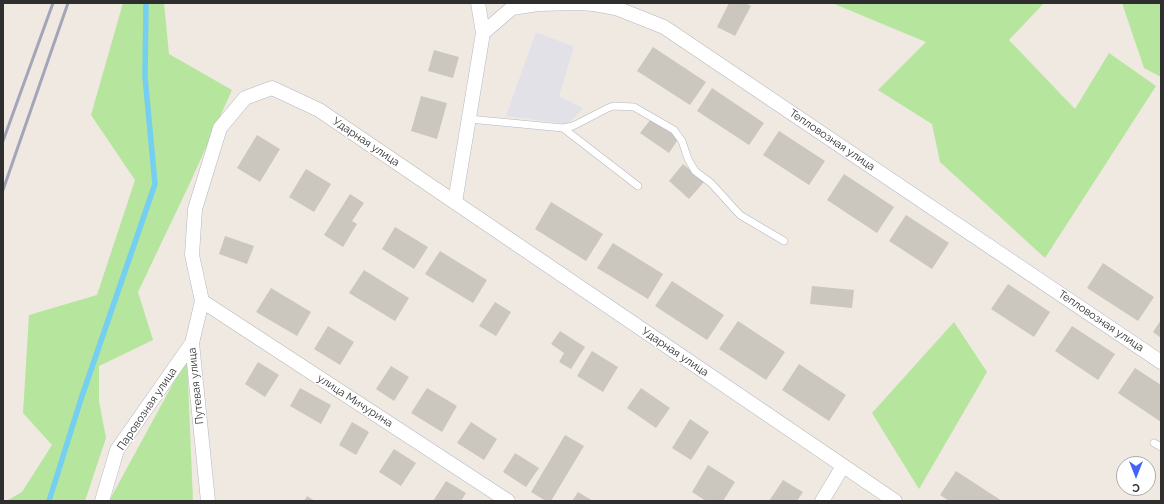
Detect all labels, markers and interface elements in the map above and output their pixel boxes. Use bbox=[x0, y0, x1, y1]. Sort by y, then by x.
street label: Тепловозная улица bbox=[787, 106, 877, 174]
street label: Ударная улица bbox=[330, 115, 402, 169]
street label: Тепловозная улица bbox=[1056, 287, 1146, 355]
street label: Ударная улица bbox=[639, 325, 711, 379]
street label: Путевая улица bbox=[185, 347, 207, 425]
street label: Паровозная улица bbox=[114, 365, 180, 453]
street label: улица Мичурина bbox=[315, 372, 395, 430]
north arrow bbox=[1116, 456, 1156, 496]
text: С bbox=[1132, 481, 1140, 494]

